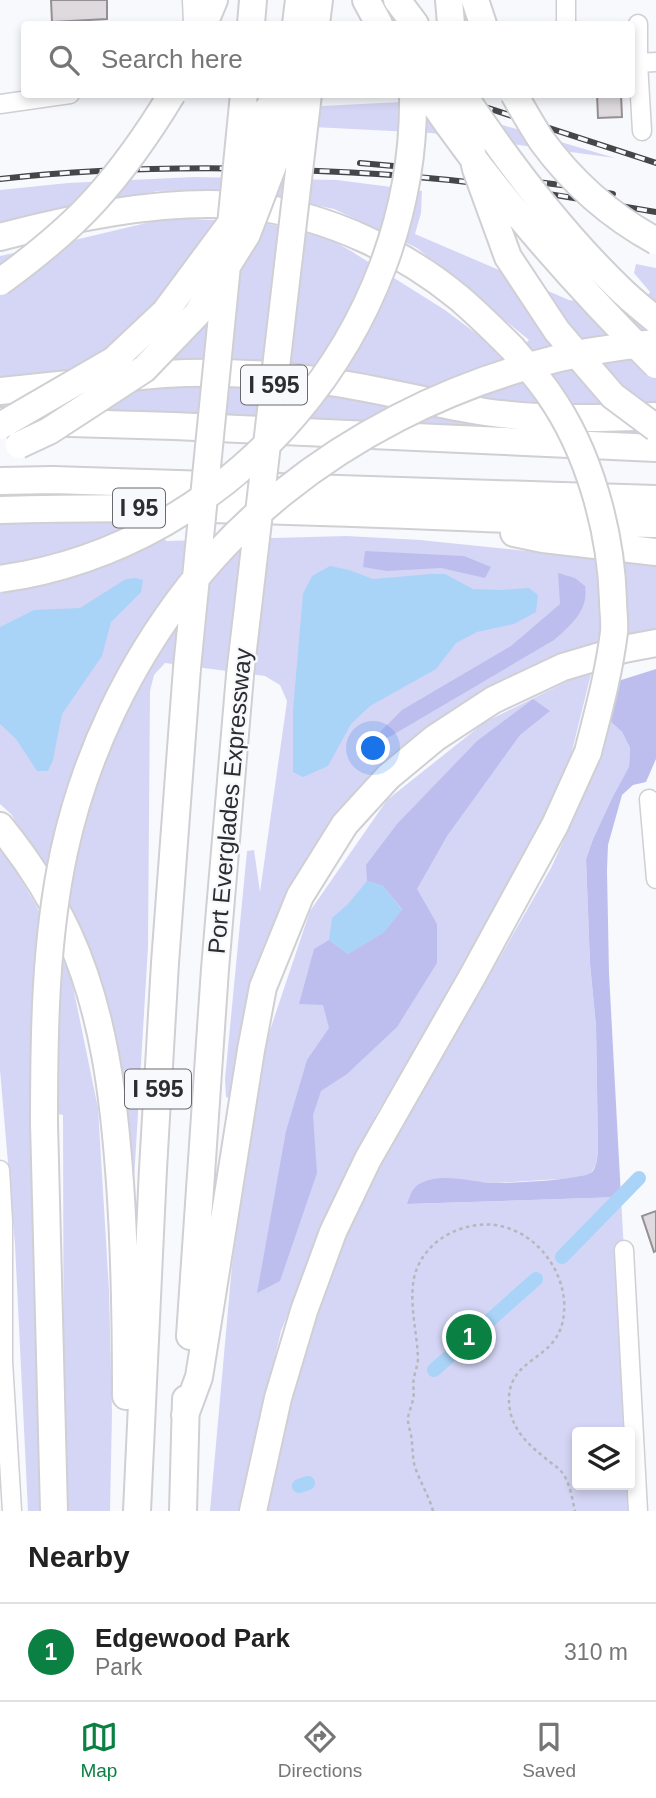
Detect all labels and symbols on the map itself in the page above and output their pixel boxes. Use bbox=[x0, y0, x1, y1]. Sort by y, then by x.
road number: I 595 bbox=[241, 366, 307, 404]
road number: I 95 bbox=[113, 488, 165, 528]
street label: Port Everglades Expressway bbox=[203, 647, 256, 955]
your location bbox=[356, 731, 390, 765]
road number: I 595 bbox=[125, 1070, 191, 1108]
pin: 1 bbox=[446, 1311, 492, 1363]

